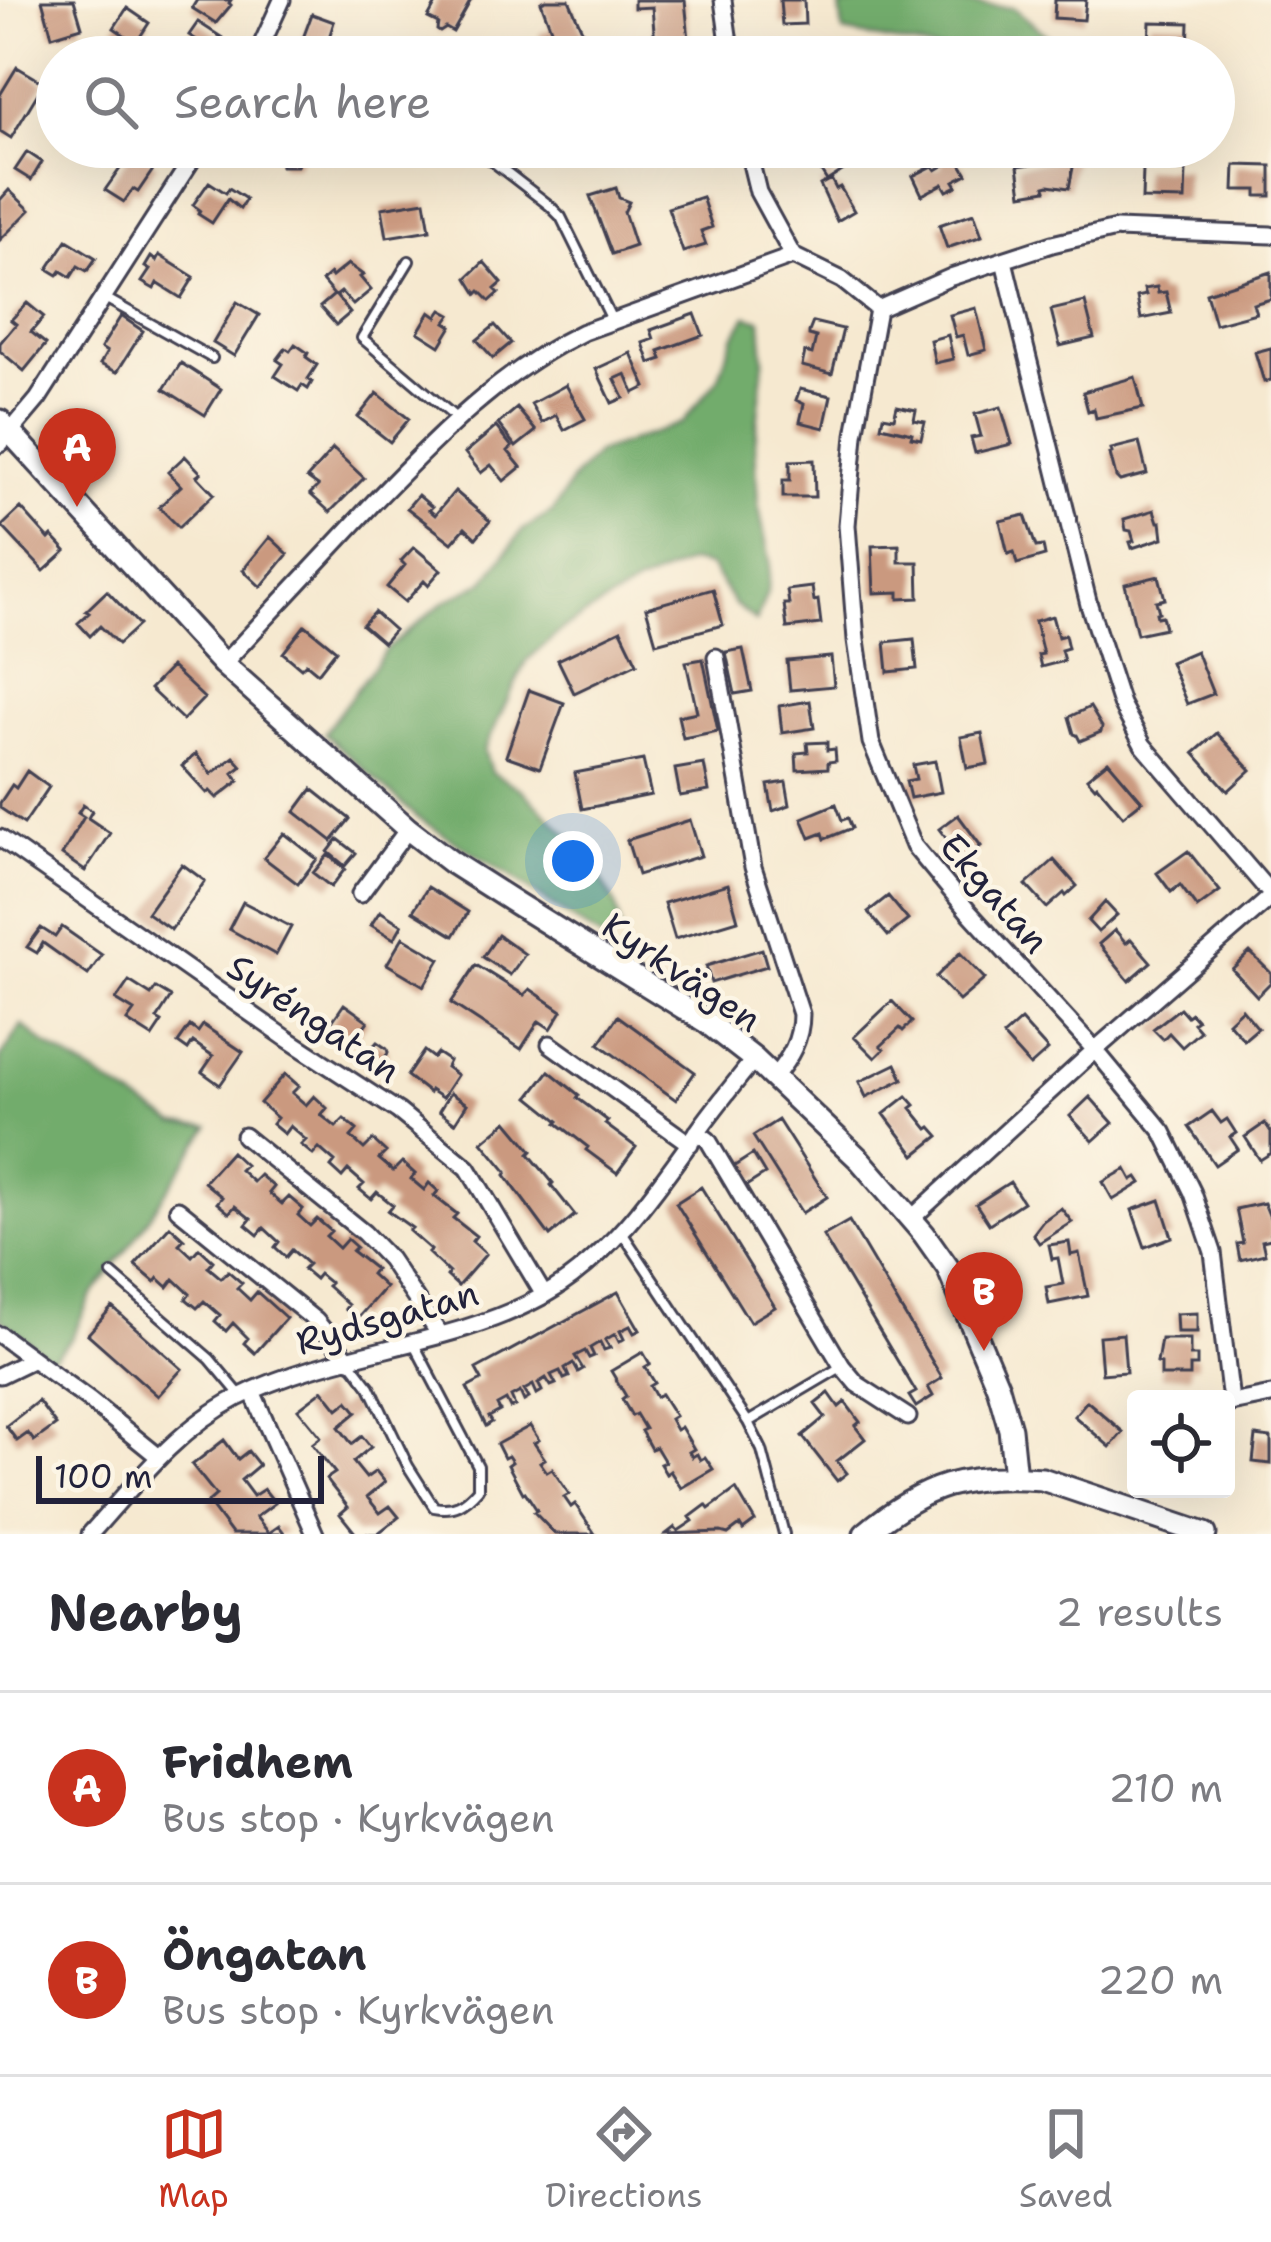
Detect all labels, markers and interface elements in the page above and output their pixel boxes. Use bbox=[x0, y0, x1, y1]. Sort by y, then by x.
search box bbox=[36, 36, 1235, 168]
icon: search bbox=[78, 69, 144, 135]
text: Search here bbox=[174, 72, 431, 132]
pin: A bbox=[38, 408, 116, 507]
street label: Ekgatan bbox=[929, 823, 1060, 964]
your location bbox=[543, 831, 603, 891]
street label: Kyrkvägen bbox=[593, 901, 771, 1044]
street label: Syréngatan bbox=[217, 942, 410, 1094]
pin: B bbox=[945, 1252, 1023, 1351]
street label: Rydsgatan bbox=[290, 1268, 484, 1367]
map controls bbox=[1127, 1390, 1235, 1498]
button: locate bbox=[1127, 1390, 1235, 1498]
scale bar bbox=[36, 1450, 324, 1503]
text: 100 m bbox=[54, 1454, 153, 1499]
text: Nearby bbox=[48, 1578, 243, 1646]
text: 2 results bbox=[1056, 1586, 1223, 1638]
text: Fridhem bbox=[162, 1732, 353, 1792]
text: A bbox=[72, 1762, 102, 1814]
text: 210 m bbox=[1108, 1762, 1223, 1814]
text: Bus stop · Kyrkvägen bbox=[162, 1792, 554, 1844]
text: Öngatan bbox=[162, 1924, 367, 1984]
text: B bbox=[75, 1954, 99, 2006]
text: 220 m bbox=[1097, 1954, 1223, 2006]
text: Bus stop · Kyrkvägen bbox=[162, 1984, 554, 2036]
tab: Map bbox=[158, 2101, 229, 2218]
tab: Directions bbox=[545, 2101, 703, 2218]
tab: Saved bbox=[1019, 2101, 1113, 2218]

